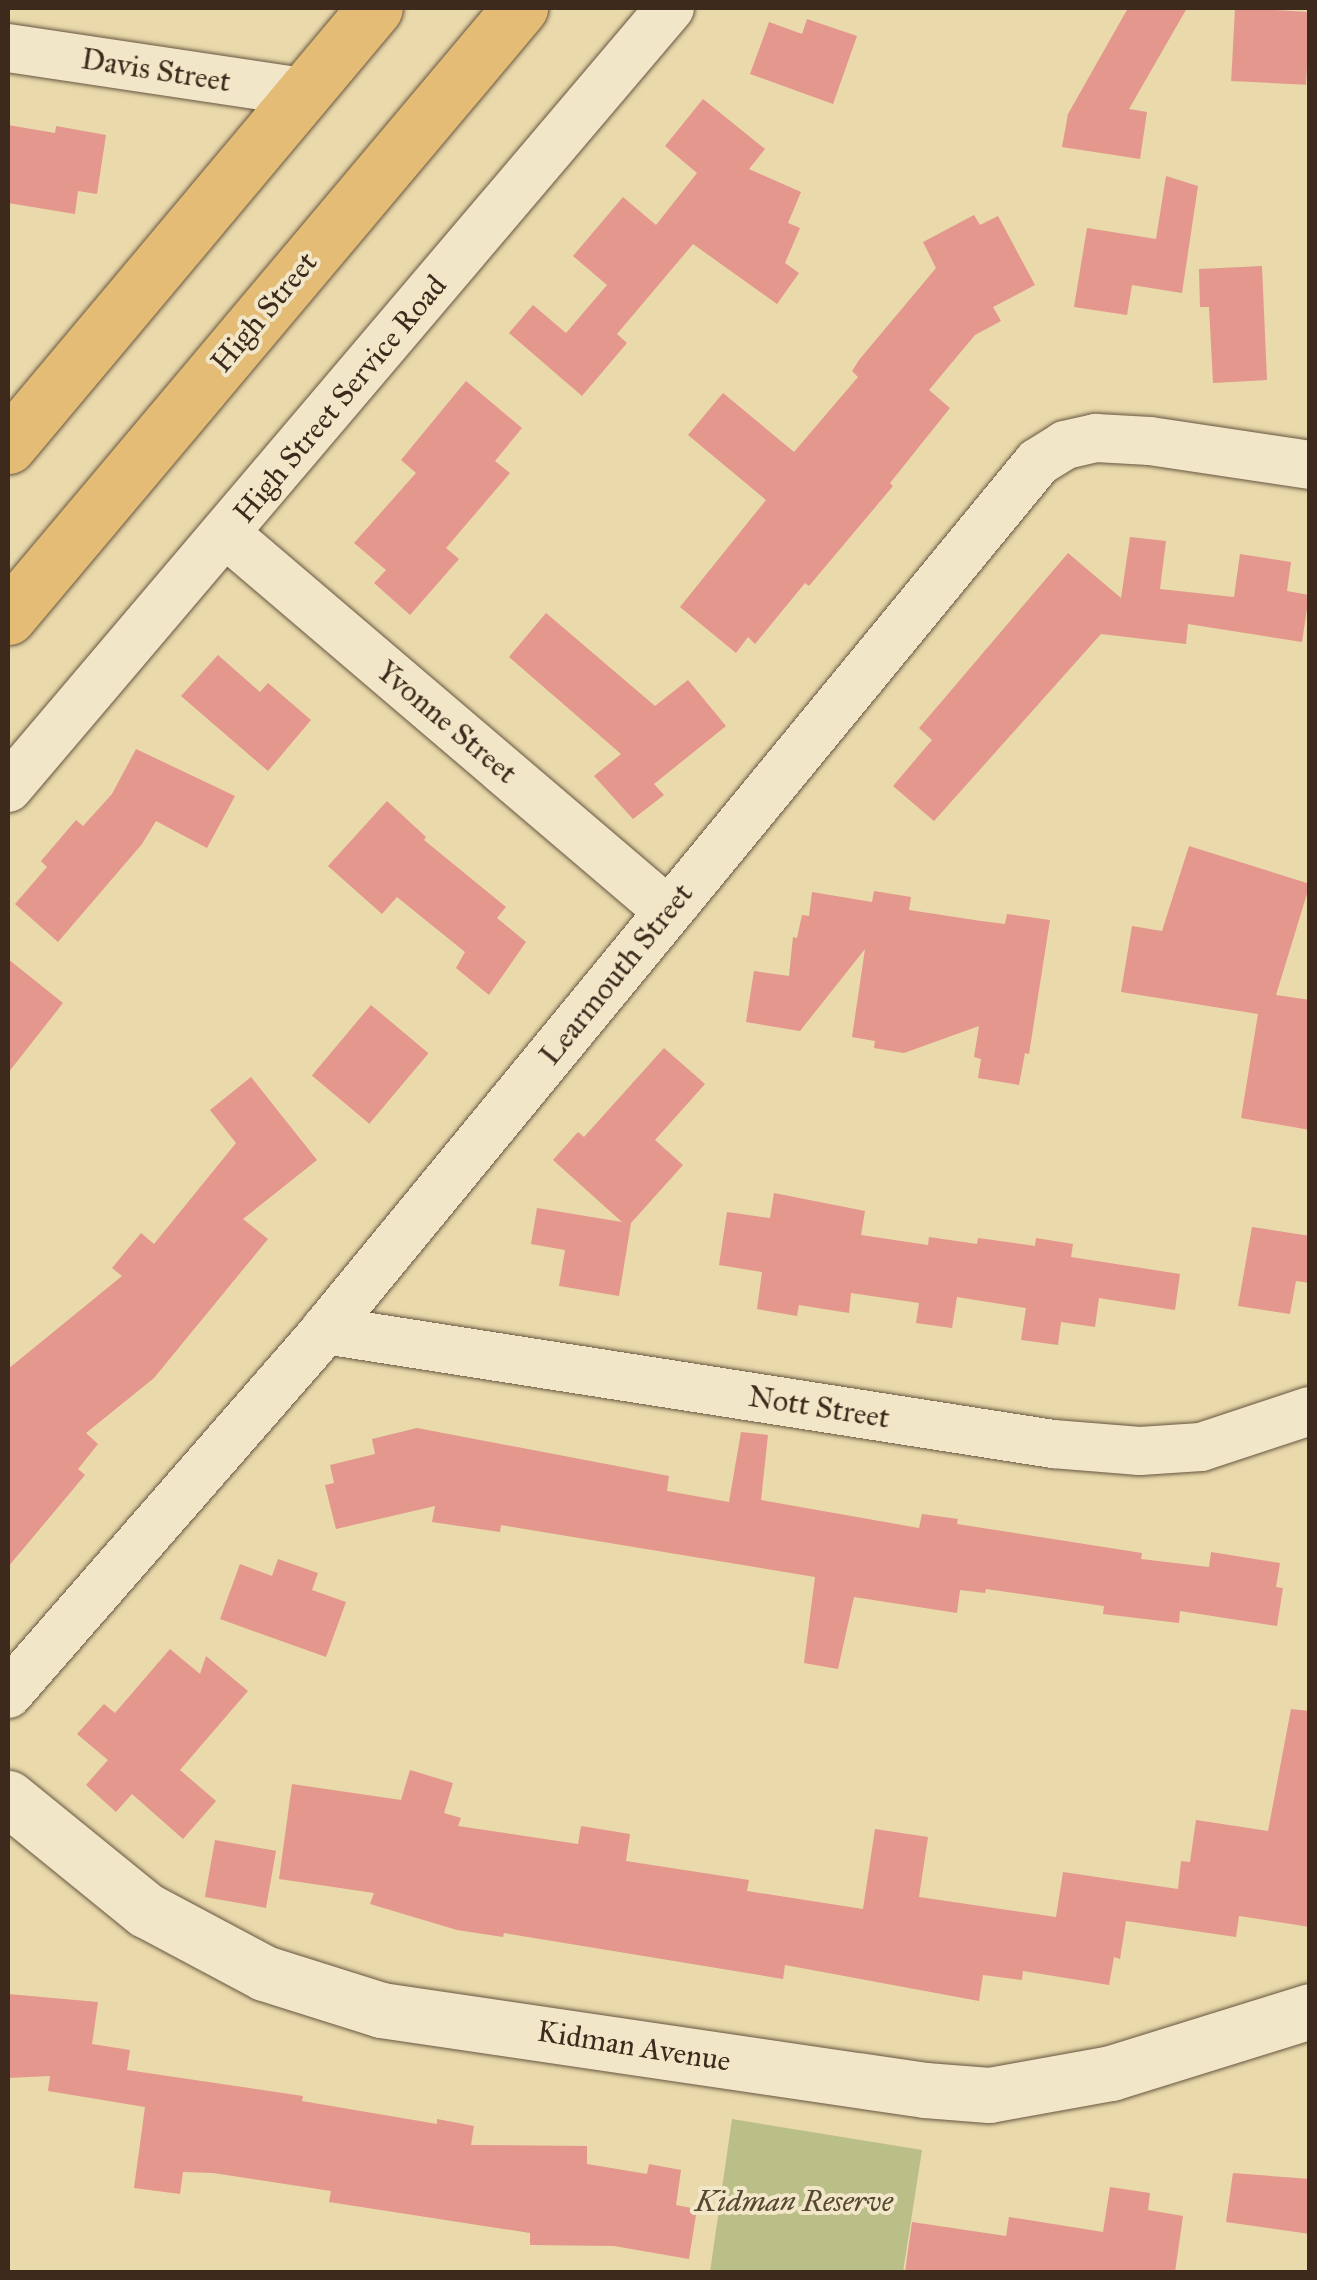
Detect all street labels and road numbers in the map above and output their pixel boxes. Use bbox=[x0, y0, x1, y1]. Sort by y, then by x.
street label: Davis Street bbox=[79, 40, 233, 100]
street label: High Street bbox=[203, 245, 325, 379]
street label: High Street Service Road bbox=[226, 268, 454, 530]
street label: Yvonne Street bbox=[370, 653, 524, 791]
street label: Learmouth Street bbox=[532, 876, 700, 1072]
street label: Nott Street bbox=[746, 1378, 892, 1436]
street label: Kidman Avenue bbox=[535, 2013, 733, 2079]

